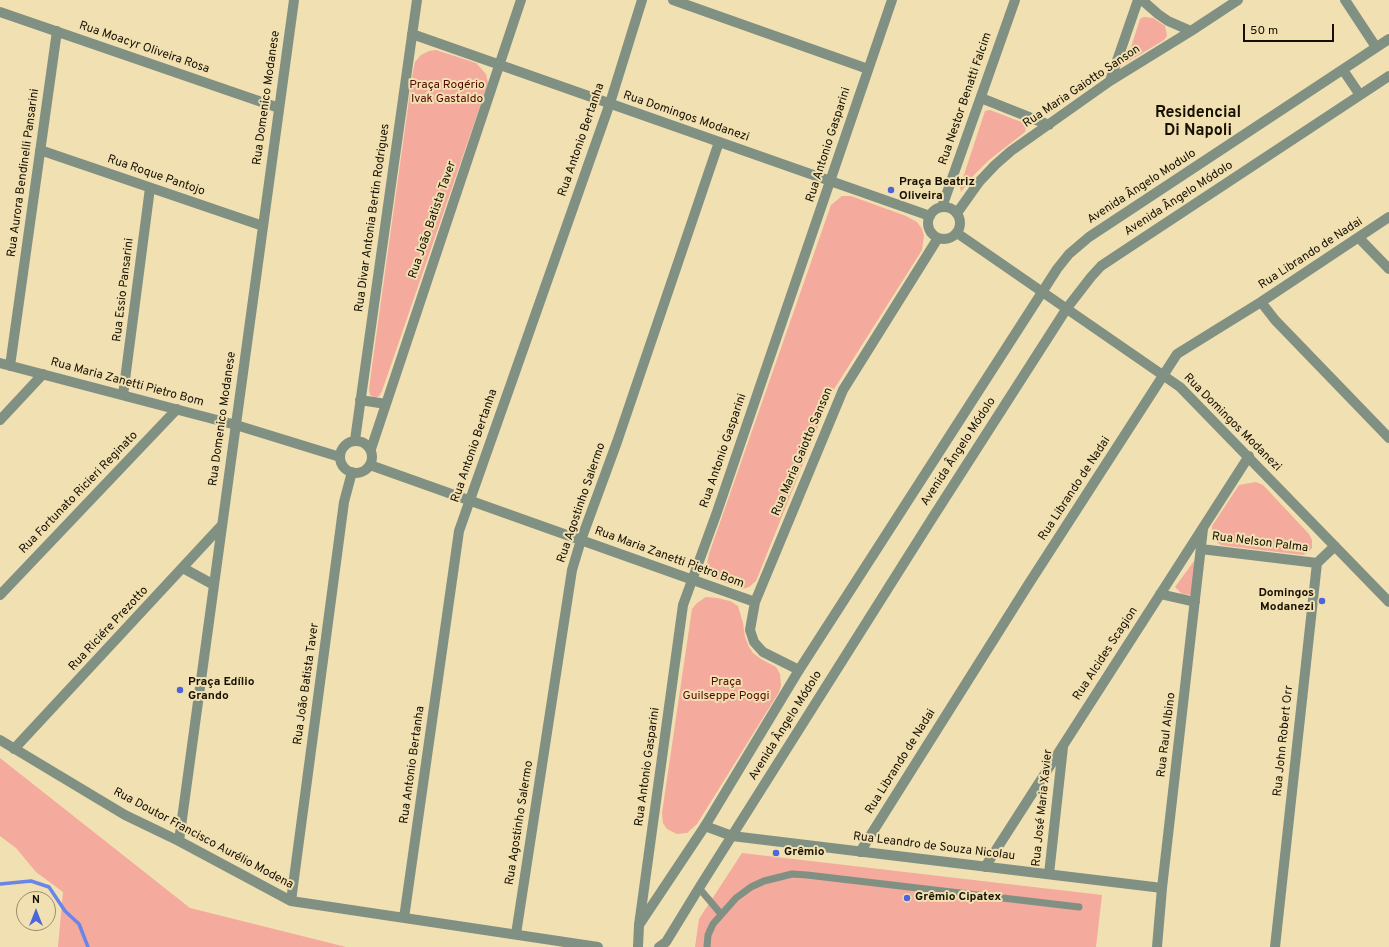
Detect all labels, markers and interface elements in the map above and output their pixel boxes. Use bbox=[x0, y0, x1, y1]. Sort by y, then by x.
scale bar bbox=[1245, 16, 1336, 42]
street label: Rua Moacyr Oliveira Rosa bbox=[77, 19, 211, 77]
text: 50 m bbox=[1250, 23, 1278, 39]
street label: Rua Domenico Modanese bbox=[250, 30, 284, 166]
street label: Rua Nestor Benatti Falcim bbox=[937, 31, 995, 167]
street label: Rua Maria Gaiotto Sanson bbox=[1021, 42, 1143, 132]
park label: Praça Rogério Ivak Gastaldo bbox=[409, 79, 485, 107]
street label: Rua Antonio Bertanha bbox=[556, 81, 608, 199]
street label: Rua Antonio Gasparini bbox=[804, 86, 854, 204]
street label: Rua Aurora Bendinelli Pansarini bbox=[5, 88, 43, 258]
street label: Rua Domingos Modanezi bbox=[621, 89, 751, 145]
district label: Residencial Di Napoli bbox=[1155, 104, 1241, 142]
street label: Rua Divar Antonia Bertin Rodrigues bbox=[353, 123, 393, 313]
street label: Avenida Ângelo Modulo bbox=[1085, 146, 1199, 228]
street label: Rua Roque Pantojo bbox=[105, 153, 207, 199]
street label: Rua João Batista Taver bbox=[406, 159, 460, 281]
street label: Avenida Ângelo Módolo bbox=[1122, 159, 1236, 239]
place label: Praça Beatriz Oliveira bbox=[899, 176, 975, 204]
marker: Praça Beatriz Oliveira bbox=[886, 185, 896, 195]
street label: Rua Librando de Nadai bbox=[1256, 215, 1366, 293]
street label: Rua Essio Pansarini bbox=[110, 237, 138, 343]
street label: Rua Domenico Modanese bbox=[206, 351, 240, 487]
street label: Rua Maria Zanetti Pietro Bom bbox=[49, 356, 205, 410]
street label: Rua Domingos Modanezi bbox=[1180, 371, 1284, 475]
street label: Rua Maria Gaiotto Sanson bbox=[769, 386, 837, 518]
street label: Rua Antonio Bertanha bbox=[449, 387, 501, 505]
street label: Rua Antonio Gasparini bbox=[698, 392, 750, 510]
street label: Avenida Ângelo Módolo bbox=[919, 395, 999, 509]
street label: Rua Fortunato Ricieri Reginato bbox=[17, 429, 141, 557]
street label: Rua Librando de Nadai bbox=[1036, 434, 1114, 544]
street label: Rua Agostinho Salermo bbox=[555, 441, 609, 565]
street label: Rua Maria Zanetti Pietro Bom bbox=[592, 524, 746, 592]
street label: Rua Nelson Palma bbox=[1211, 530, 1309, 556]
street label: Rua Riciére Prezotto bbox=[66, 584, 152, 674]
place label: Domingos Modanezi bbox=[1258, 587, 1314, 615]
marker: Domingos Modanezi bbox=[1317, 596, 1327, 606]
street label: Rua Alcides Scagion bbox=[1071, 605, 1141, 703]
street label: Rua João Batista Taver bbox=[291, 622, 323, 746]
street label: Avenida Ângelo Módolo bbox=[746, 669, 826, 783]
place label: Praça Edílio Grando bbox=[188, 676, 254, 704]
park label: Praça Guilseppe Poggi bbox=[682, 676, 770, 704]
marker: Praça Edílio Grando bbox=[175, 685, 185, 695]
street label: Rua John Robert Orr bbox=[1271, 685, 1297, 797]
street label: Rua Raul Albino bbox=[1155, 692, 1179, 778]
street label: Rua Antonio Bertanha bbox=[398, 705, 428, 825]
street label: Rua Antonio Gasparini bbox=[633, 707, 663, 827]
street label: Rua Librando de Nadai bbox=[863, 707, 939, 817]
street label: Rua José Maria Xavier bbox=[1030, 749, 1056, 867]
street label: Rua Agostinho Salermo bbox=[503, 760, 537, 886]
street label: Rua Doutor Francisco Aurélio Modena bbox=[110, 785, 296, 893]
street label: Rua Leandro de Souza Nicolau bbox=[852, 830, 1016, 864]
place label: Grêmio bbox=[784, 846, 825, 860]
marker: Grêmio bbox=[771, 848, 781, 858]
north arrow bbox=[16, 891, 56, 931]
place label: Grêmio Cipatex bbox=[915, 891, 1001, 905]
text: N bbox=[32, 893, 40, 907]
marker: Grêmio Cipatex bbox=[902, 893, 912, 903]

